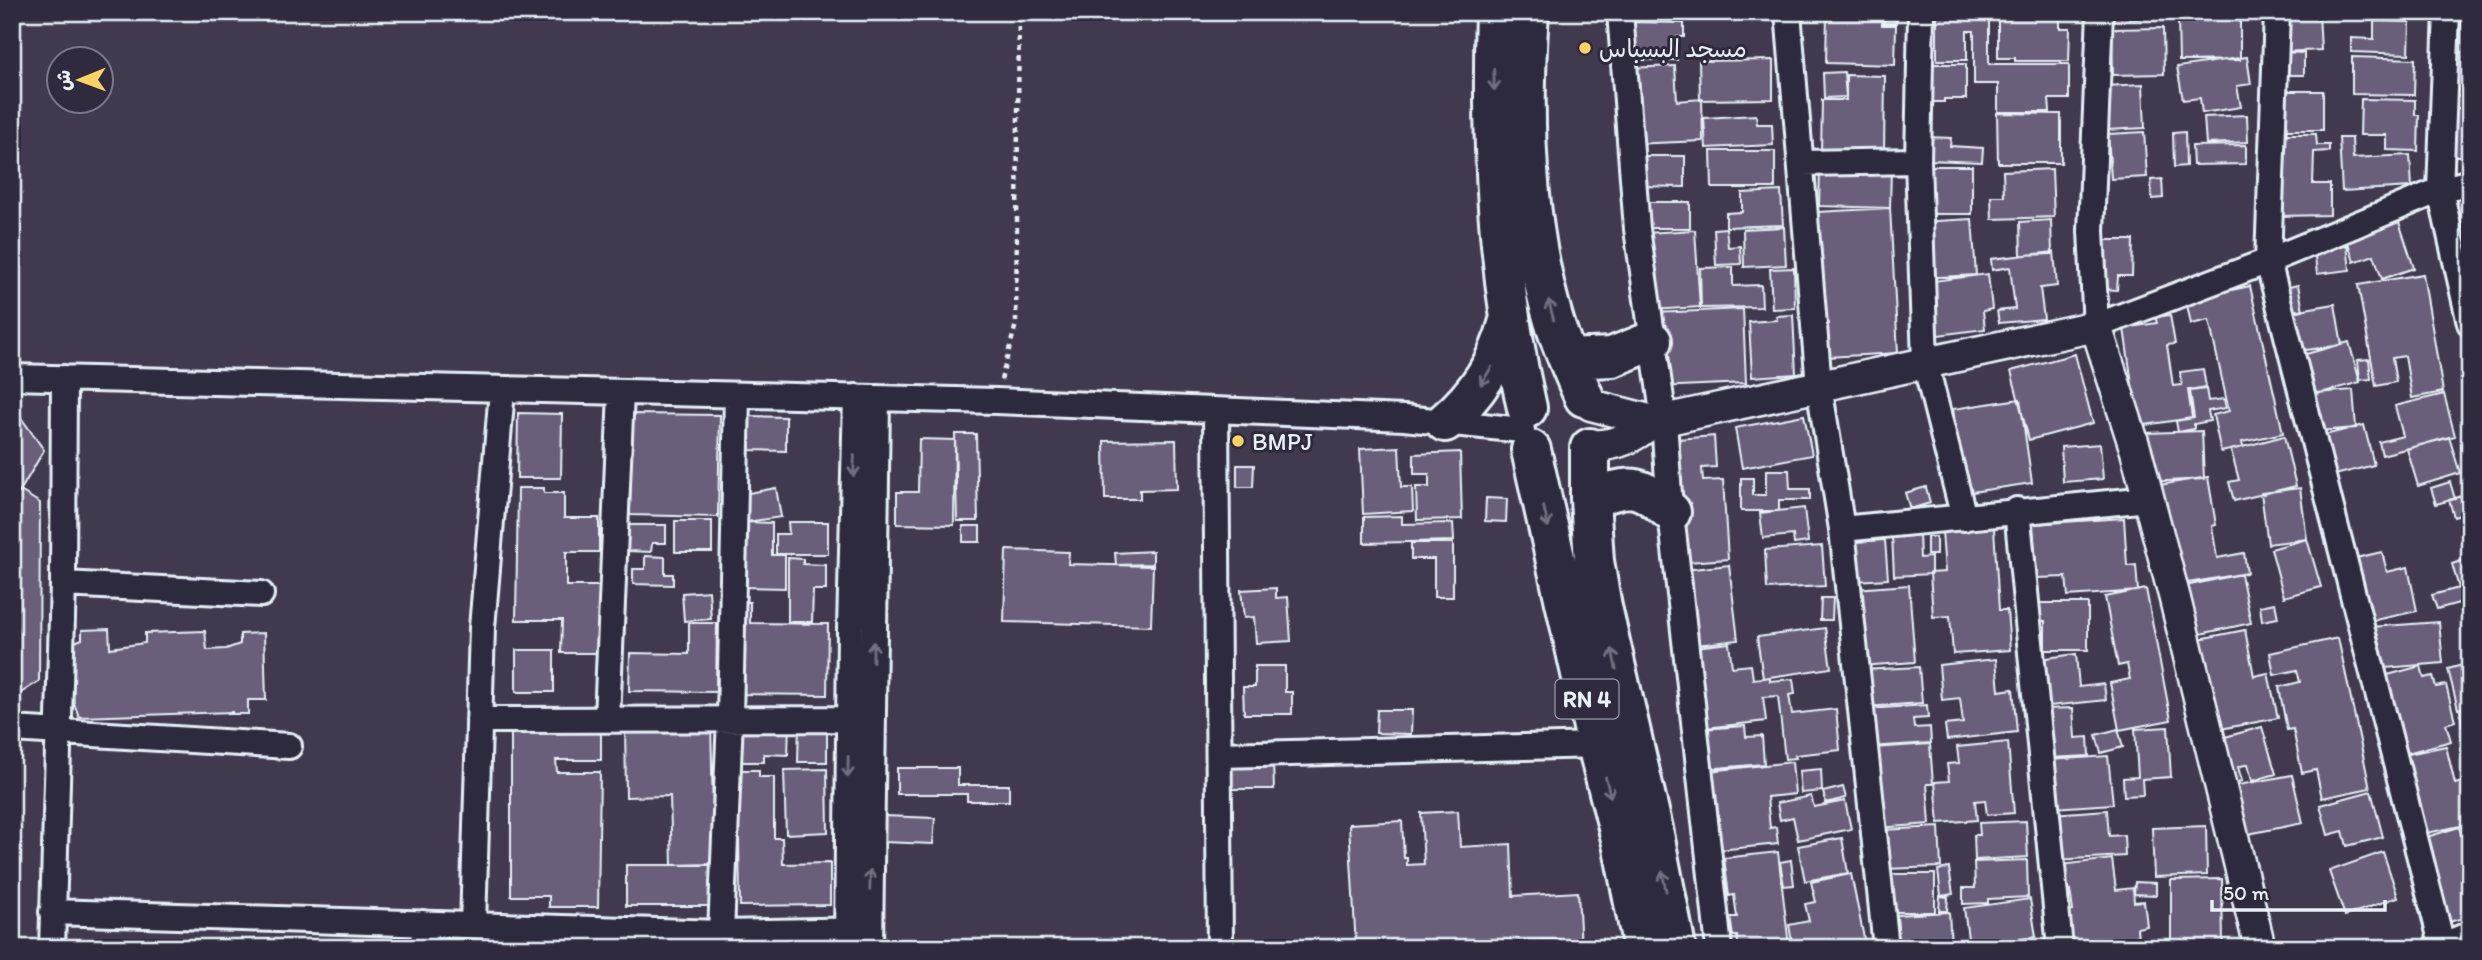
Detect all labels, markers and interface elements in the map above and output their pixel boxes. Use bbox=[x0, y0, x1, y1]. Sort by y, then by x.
place label: مسجد البسباس bbox=[1599, 34, 1747, 63]
marker: مسجد البسباس bbox=[1577, 40, 1593, 56]
north arrow bbox=[46, 46, 116, 116]
one-way arrow bbox=[1487, 69, 1501, 92]
text: ش bbox=[52, 70, 75, 91]
one-way arrow bbox=[1544, 299, 1557, 321]
one-way arrow bbox=[1478, 366, 1492, 386]
place label: BMPJ bbox=[1252, 427, 1313, 456]
marker: BMPJ bbox=[1230, 433, 1246, 449]
one-way arrow bbox=[848, 454, 861, 477]
one-way arrow bbox=[1539, 505, 1553, 528]
one-way arrow bbox=[866, 641, 880, 664]
one-way arrow bbox=[1606, 648, 1620, 671]
road number: RN 4 bbox=[1556, 680, 1618, 719]
one-way arrow bbox=[841, 755, 855, 778]
one-way arrow bbox=[1602, 775, 1615, 797]
one-way arrow bbox=[864, 868, 877, 891]
scale bar bbox=[2212, 869, 2386, 913]
one-way arrow bbox=[1656, 870, 1670, 893]
text: 50 m bbox=[2223, 880, 2270, 905]

